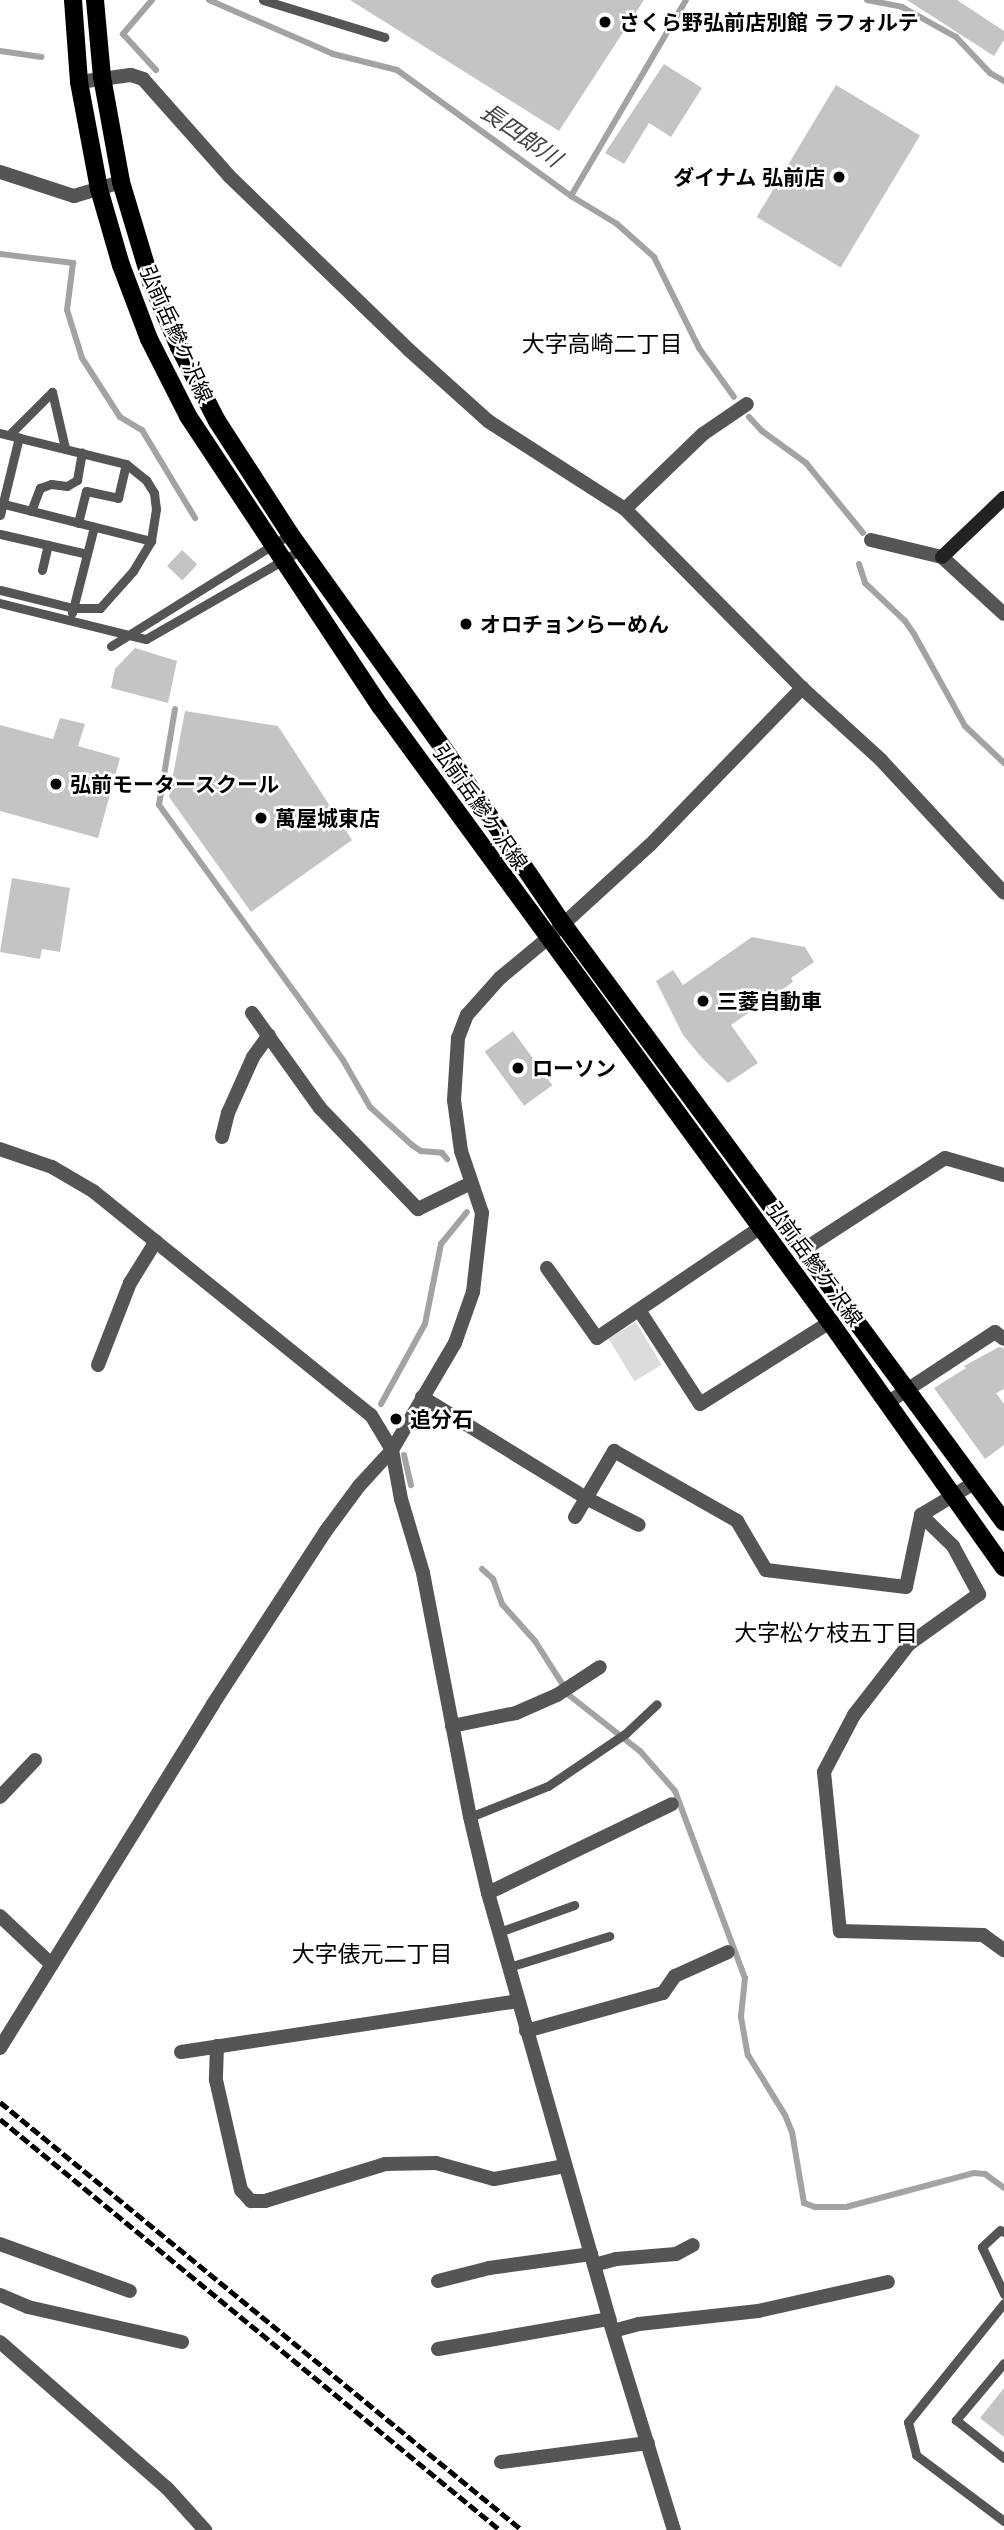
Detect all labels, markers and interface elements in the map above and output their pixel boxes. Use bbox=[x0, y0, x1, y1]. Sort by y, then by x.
place label: さくら野弘前店別館 ラフォルテ bbox=[619, 9, 919, 35]
marker: さくら野弘前店別館 ラフォルテ bbox=[597, 14, 613, 30]
water label: 長四郎川 bbox=[475, 97, 567, 173]
place label: ダイナム 弘前店 bbox=[672, 164, 825, 190]
marker: ダイナム 弘前店 bbox=[831, 169, 847, 185]
street label: 弘前岳鰺ケ沢線 bbox=[136, 262, 218, 406]
district label: 大字高崎二丁目 bbox=[522, 330, 682, 358]
place label: オロチョンらーめん bbox=[480, 611, 669, 637]
marker: オロチョンらーめん bbox=[458, 616, 474, 632]
street label: 弘前岳鰺ケ沢線 bbox=[429, 740, 533, 874]
place label: 弘前モータースクール bbox=[70, 771, 280, 797]
marker: 弘前モータースクール bbox=[48, 776, 64, 792]
place label: 萬屋城東店 bbox=[275, 805, 380, 831]
marker: 萬屋城東店 bbox=[253, 810, 269, 826]
place label: 三菱自動車 bbox=[717, 988, 822, 1014]
marker: 三菱自動車 bbox=[695, 993, 711, 1009]
place label: ローソン bbox=[532, 1055, 616, 1081]
marker: ローソン bbox=[510, 1060, 526, 1076]
street label: 弘前岳鰺ケ沢線 bbox=[762, 1197, 868, 1331]
place label: 追分石 bbox=[410, 1406, 473, 1432]
marker: 追分石 bbox=[388, 1411, 404, 1427]
district label: 大字松ケ枝五丁目 bbox=[734, 1619, 918, 1647]
district label: 大字俵元二丁目 bbox=[292, 1940, 452, 1968]

